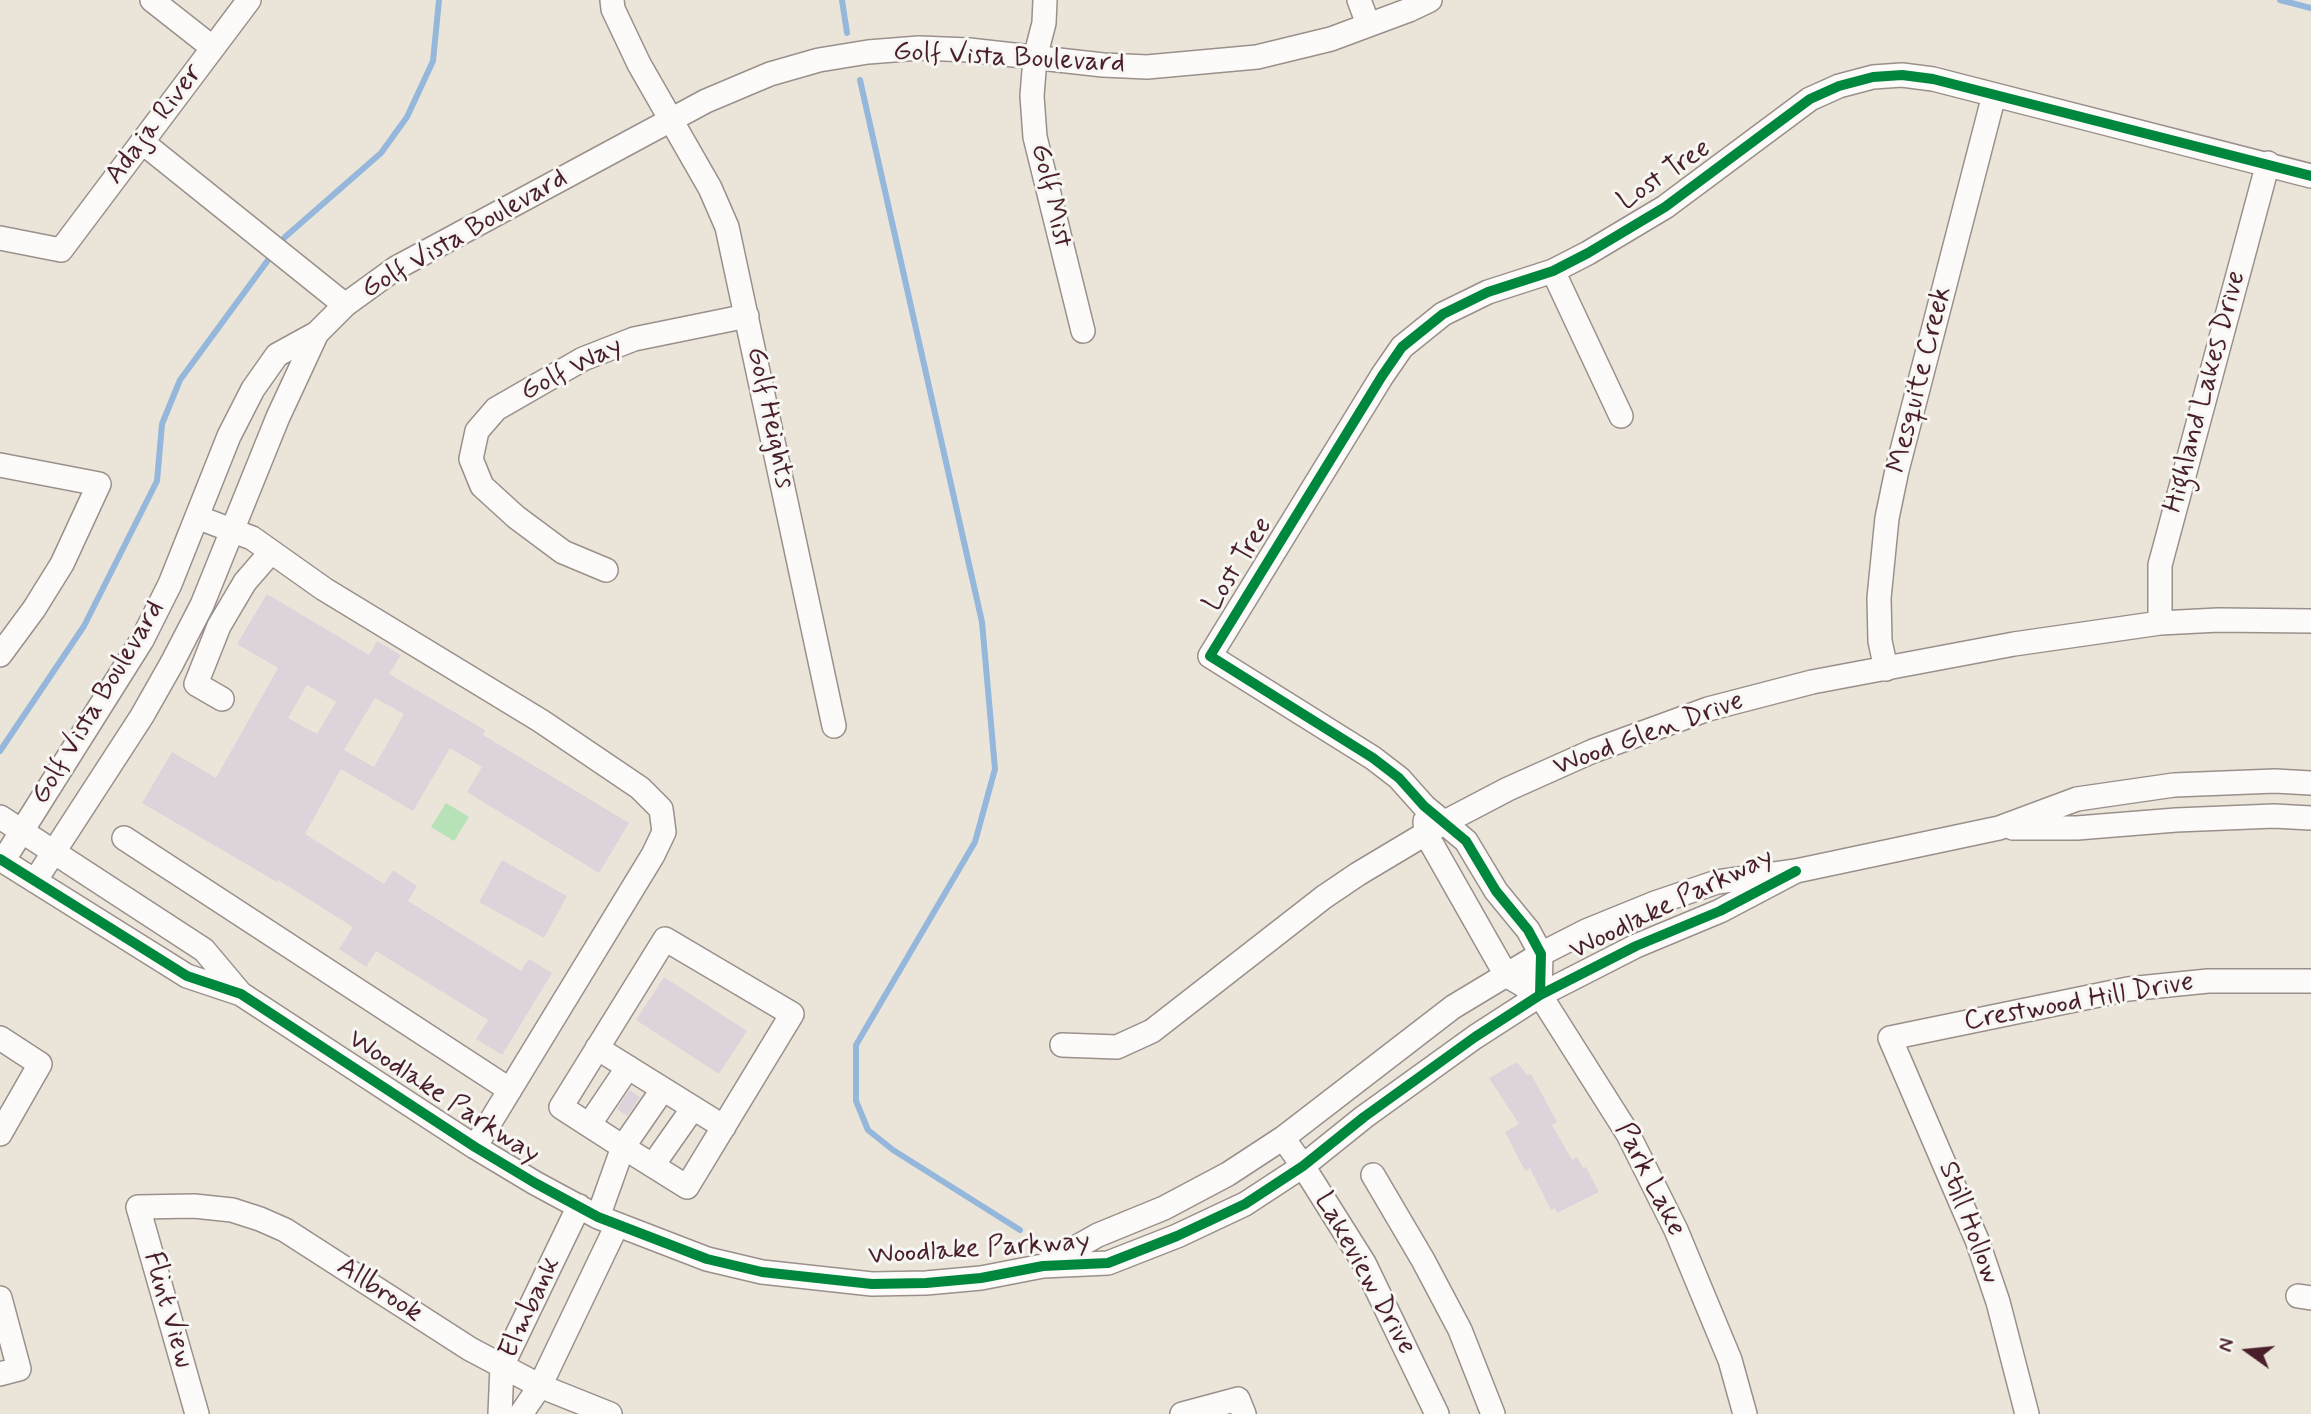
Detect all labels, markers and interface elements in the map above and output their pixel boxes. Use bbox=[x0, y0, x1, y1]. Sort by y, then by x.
street label: Golf Vista Boulevard bbox=[892, 36, 1126, 82]
street label: Adaja River bbox=[99, 58, 211, 192]
street label: Lost Tree bbox=[1612, 133, 1718, 219]
street label: Golf Mist bbox=[1022, 141, 1078, 251]
street label: Golf Vista Boulevard bbox=[356, 162, 574, 308]
street label: Highland Lakes Drive bbox=[2158, 267, 2254, 517]
street label: Mesquite Creek bbox=[1882, 283, 1960, 477]
street label: Golf Way bbox=[515, 330, 629, 410]
street label: Golf Heights bbox=[738, 344, 800, 492]
street label: Lost Tree bbox=[1197, 512, 1281, 618]
street label: Golf Vista Boulevard bbox=[25, 595, 173, 811]
street label: Wood Glen Drive bbox=[1549, 685, 1749, 785]
street label: Woodlake Parkway bbox=[1565, 841, 1779, 969]
street label: Crestwood Hill Drive bbox=[1962, 966, 2196, 1040]
street label: Woodlake Parkway bbox=[341, 1023, 545, 1173]
street label: Park Lake bbox=[1606, 1117, 1692, 1243]
street label: Still Hollow bbox=[1929, 1157, 2007, 1289]
street label: Lakeview Drive bbox=[1306, 1187, 1422, 1361]
street label: Woodlake Parkway bbox=[867, 1225, 1091, 1275]
street label: Flint View bbox=[134, 1248, 200, 1372]
street label: Allbrook bbox=[330, 1251, 428, 1331]
street label: Elmbank bbox=[493, 1252, 569, 1364]
north arrow bbox=[2213, 1316, 2283, 1386]
text: N bbox=[2214, 1336, 2241, 1355]

